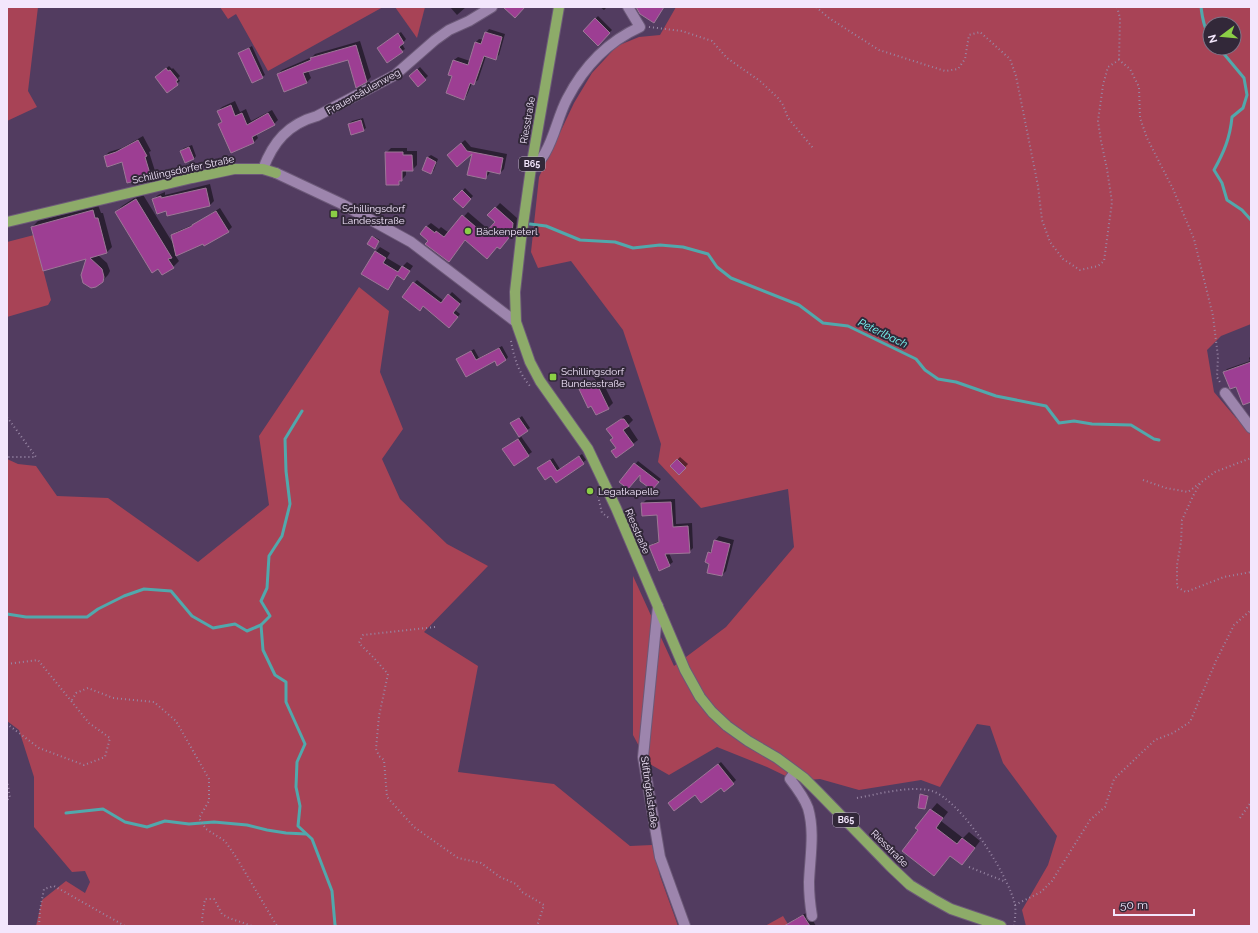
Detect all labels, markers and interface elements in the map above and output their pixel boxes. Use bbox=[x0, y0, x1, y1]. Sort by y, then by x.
north arrow bbox=[1202, 16, 1242, 56]
text: N bbox=[1205, 33, 1220, 44]
street label: Frauensäulenweg bbox=[324, 67, 402, 116]
street label: Riesstraße bbox=[518, 95, 537, 145]
street label: Schillingsdorfer Straße bbox=[131, 153, 235, 186]
road number: B65 bbox=[519, 157, 545, 171]
place label: Schillingsdorf Landesstraße bbox=[342, 203, 406, 226]
marker: Schillingsdorf Landesstraße bbox=[329, 209, 339, 219]
marker: Bäckenpeterl bbox=[463, 226, 473, 236]
place label: Bäckenpeterl bbox=[476, 226, 538, 237]
water label: Peterlbach bbox=[856, 316, 910, 351]
place label: Schillingsdorf Bundesstraße bbox=[561, 366, 625, 389]
marker: Schillingsdorf Bundesstraße bbox=[548, 372, 558, 382]
marker: Legatkapelle bbox=[585, 486, 595, 496]
place label: Legatkapelle bbox=[598, 486, 659, 497]
street label: Riesstraße bbox=[623, 507, 652, 555]
street label: Stiftingtalstraße bbox=[639, 755, 660, 829]
road number: B65 bbox=[833, 813, 859, 827]
street label: Riesstraße bbox=[869, 828, 911, 869]
scale bar bbox=[1114, 891, 1194, 917]
text: 50 m bbox=[1120, 898, 1148, 912]

